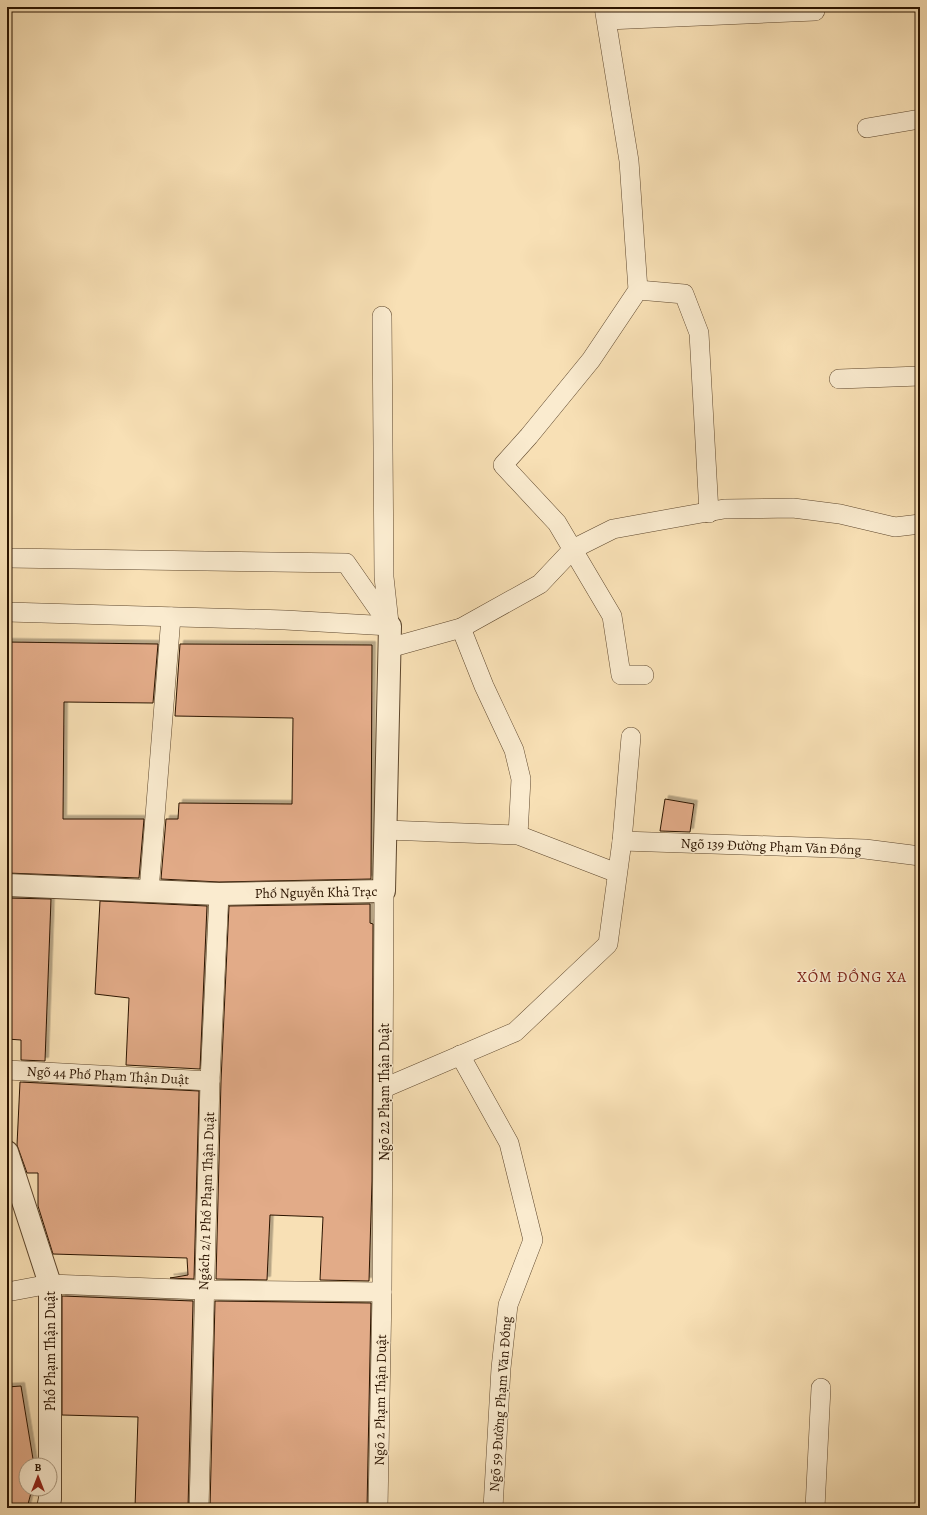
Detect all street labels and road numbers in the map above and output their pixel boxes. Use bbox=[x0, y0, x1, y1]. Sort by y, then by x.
street label: Ngõ 139 Đường Phạm Văn Đồng bbox=[680, 834, 862, 859]
street label: Phố Nguyễn Khả Trạc bbox=[255, 882, 377, 903]
street label: Ngõ 22 Phạm Thận Duật bbox=[375, 1023, 394, 1161]
street label: Ngõ 44 Phố Phạm Thận Duật bbox=[26, 1062, 190, 1089]
street label: Ngách 2/1 Phố Phạm Thận Duật bbox=[194, 1111, 219, 1291]
street label: Phố Phạm Thận Duật bbox=[41, 1290, 60, 1411]
street label: Ngõ 59 Đường Phạm Văn Đồng bbox=[485, 1315, 516, 1493]
street label: Ngõ 2 Phạm Thận Duật bbox=[370, 1334, 391, 1466]

